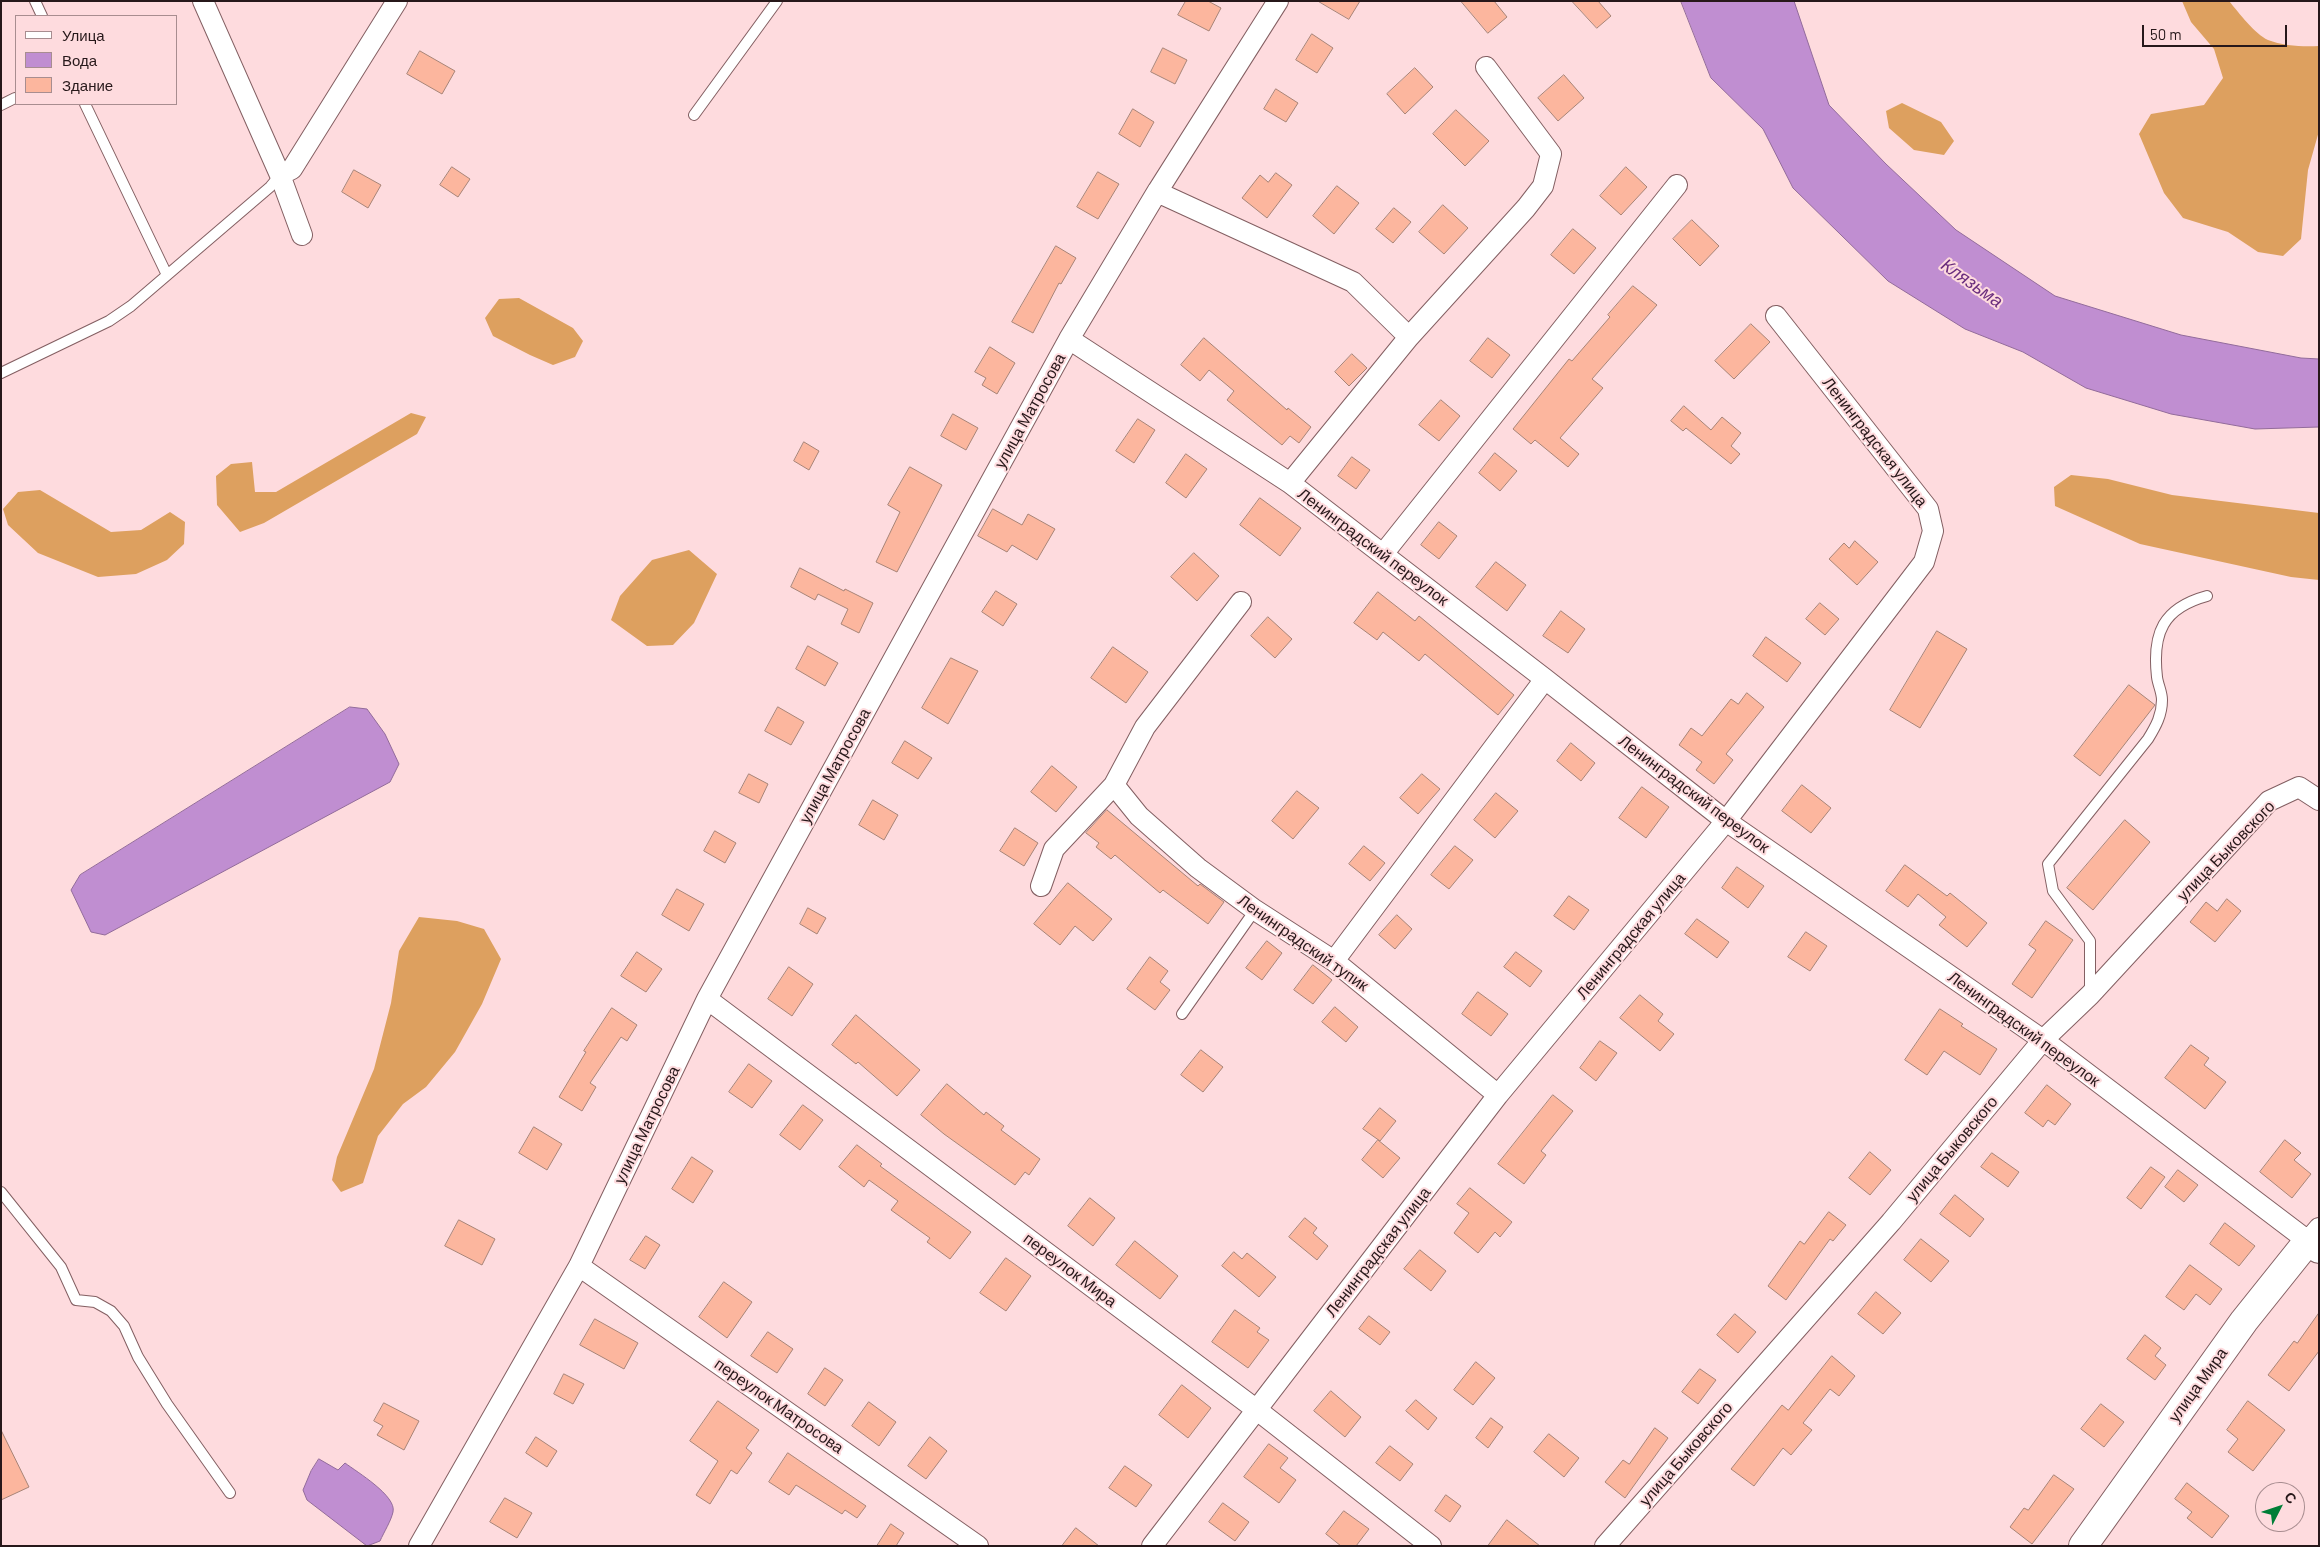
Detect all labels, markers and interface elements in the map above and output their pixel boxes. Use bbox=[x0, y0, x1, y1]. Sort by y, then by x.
legend bbox=[15, 15, 178, 105]
scale bar bbox=[2145, 15, 2290, 47]
text: 50 m bbox=[2150, 25, 2182, 43]
text: Улица bbox=[62, 26, 105, 44]
text: Вода bbox=[62, 51, 97, 69]
text: Здание bbox=[62, 76, 113, 94]
water label: Клязьма bbox=[1937, 254, 2007, 312]
street label: улица Матросова bbox=[990, 350, 1070, 472]
street label: Ленинградская улица bbox=[1818, 373, 1932, 511]
street label: Ленинградский переулок bbox=[1294, 484, 1452, 610]
street label: улица Матросова bbox=[795, 705, 875, 827]
street label: Ленинградский переулок bbox=[1615, 731, 1773, 857]
street label: улица Быковского bbox=[2173, 797, 2279, 905]
street label: Ленинградская улица bbox=[1573, 869, 1689, 1003]
street label: Ленинградский тупик bbox=[1234, 891, 1372, 995]
street label: Ленинградский переулок bbox=[1944, 967, 2104, 1091]
street label: улица Матросова bbox=[610, 1063, 684, 1187]
street label: улица Быковского bbox=[1902, 1092, 2002, 1206]
street label: Ленинградская улица bbox=[1321, 1183, 1435, 1321]
street label: переулок Мира bbox=[1020, 1229, 1120, 1311]
street label: улица Мира bbox=[2165, 1344, 2231, 1426]
street label: переулок Матросова bbox=[711, 1354, 847, 1458]
street label: улица Быковского bbox=[1635, 1398, 1737, 1510]
north arrow bbox=[2255, 1482, 2305, 1532]
text: С bbox=[2281, 1488, 2301, 1507]

